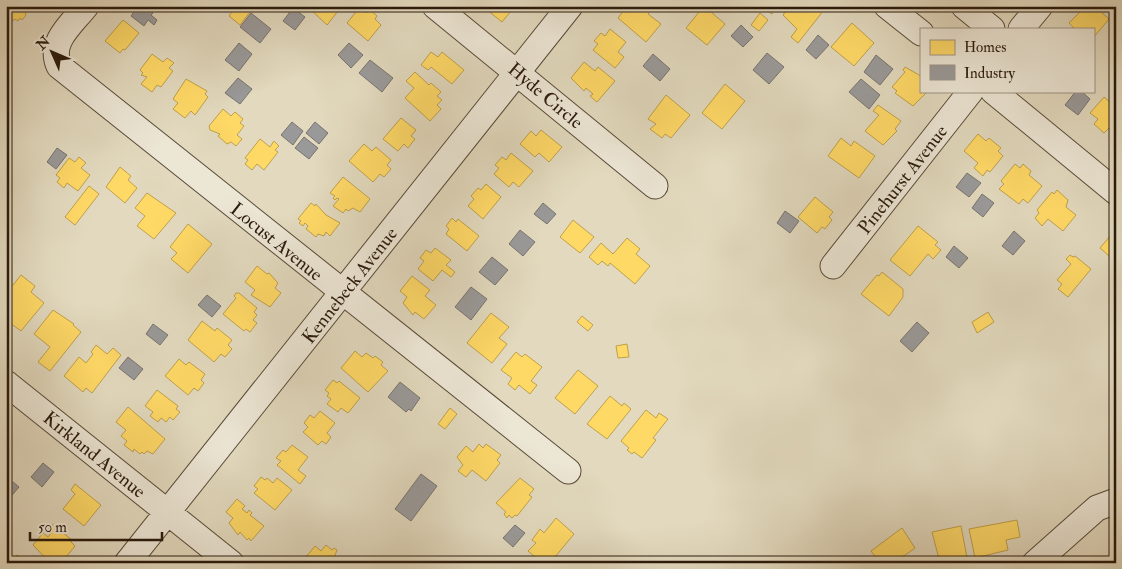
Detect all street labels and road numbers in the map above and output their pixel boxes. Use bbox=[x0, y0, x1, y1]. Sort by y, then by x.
street label: Hyde Circle bbox=[503, 57, 588, 134]
street label: Pinehurst Avenue bbox=[853, 120, 953, 239]
street label: Locust Avenue bbox=[225, 197, 328, 286]
street label: Kennebeck Avenue bbox=[297, 222, 403, 349]
street label: Kirkland Avenue bbox=[38, 406, 151, 504]

